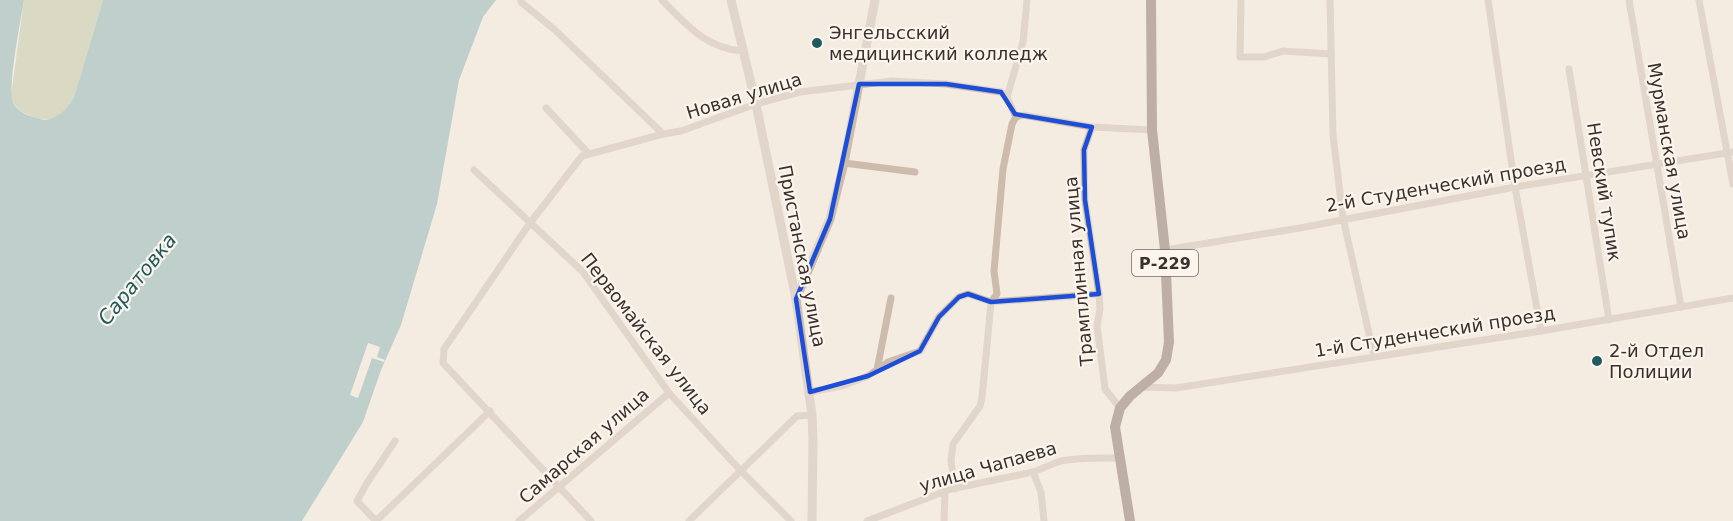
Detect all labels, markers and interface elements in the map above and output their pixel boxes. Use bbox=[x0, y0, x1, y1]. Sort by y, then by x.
place label: Энгельсский медицинский колледж bbox=[829, 22, 1048, 64]
marker: Энгельсский медицинский колледж bbox=[810, 36, 824, 50]
street label: Мурманская улица bbox=[1644, 61, 1695, 241]
street label: Новая улица bbox=[683, 68, 804, 123]
street label: Невский тупик bbox=[1583, 121, 1626, 263]
street label: 2-й Студенческий проезд bbox=[1324, 153, 1568, 216]
street label: Пристанская улица bbox=[775, 163, 830, 349]
street label: Трамплинная улица bbox=[1060, 175, 1097, 368]
water label: Саратовка bbox=[93, 228, 181, 330]
street label: Первомайская улица bbox=[577, 249, 716, 419]
road number: Р-229 bbox=[1132, 250, 1198, 276]
street label: 1-й Студенческий проезд bbox=[1313, 302, 1557, 361]
place label: 2-й Отдел Полиции bbox=[1609, 340, 1704, 382]
marker: 2-й Отдел Полиции bbox=[1590, 354, 1604, 368]
street label: Самарская улица bbox=[514, 384, 653, 508]
street label: улица Чапаева bbox=[917, 437, 1059, 496]

